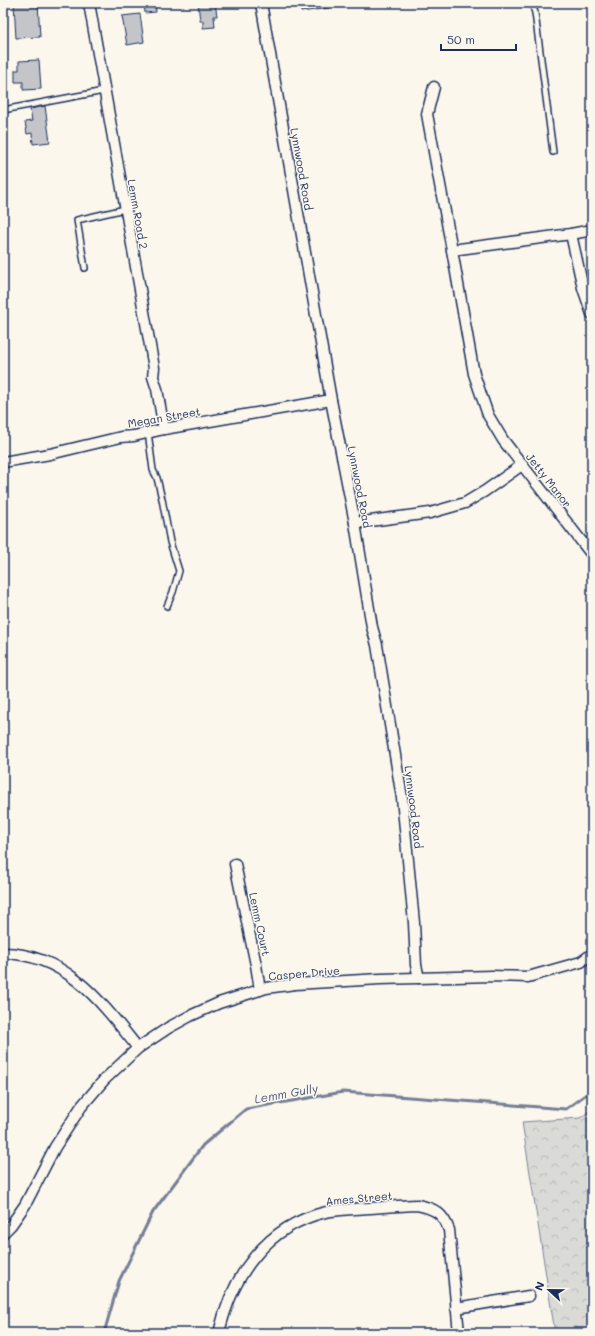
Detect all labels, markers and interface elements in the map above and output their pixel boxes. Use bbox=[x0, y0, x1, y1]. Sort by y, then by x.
scale bar bbox=[441, 26, 516, 52]
text: 50 m bbox=[447, 31, 475, 47]
street label: Lynnwood Road bbox=[287, 127, 317, 211]
street label: Lemm Road 2 bbox=[124, 178, 152, 250]
street label: Megan Street bbox=[127, 403, 202, 431]
street label: Lynnwood Road bbox=[345, 445, 375, 529]
street label: Jetty Manor bbox=[523, 450, 575, 510]
street label: Lynnwood Road bbox=[401, 765, 427, 849]
street label: Lemm Court bbox=[246, 891, 274, 957]
street label: Casper Drive bbox=[268, 962, 341, 984]
water label: Lemm Gully bbox=[253, 1079, 320, 1106]
street label: Ames Street bbox=[325, 1188, 393, 1208]
north arrow bbox=[529, 1270, 569, 1310]
text: N bbox=[531, 1279, 548, 1293]

